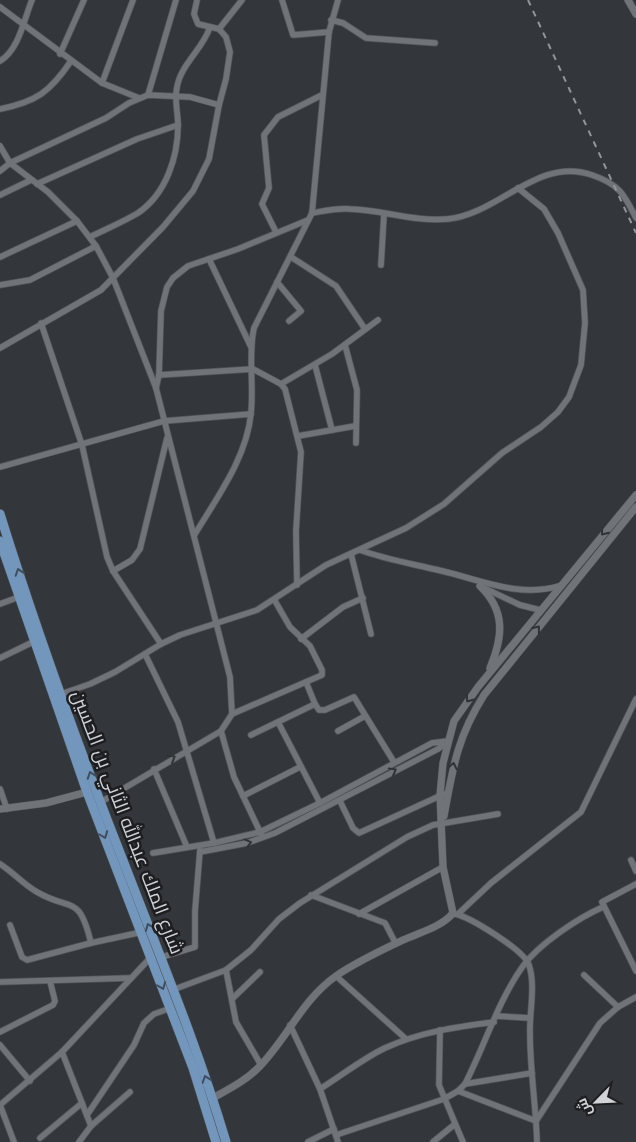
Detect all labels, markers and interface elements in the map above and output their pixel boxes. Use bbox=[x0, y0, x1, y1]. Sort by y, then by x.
one-way arrow bbox=[601, 526, 610, 535]
one-way arrow bbox=[15, 569, 25, 577]
one-way arrow bbox=[531, 625, 540, 635]
street label: شارع الملك عبدالله الثاني بن الحسين bbox=[64, 686, 190, 958]
one-way arrow bbox=[466, 693, 475, 703]
one-way arrow bbox=[167, 755, 176, 765]
one-way arrow bbox=[448, 762, 458, 770]
one-way arrow bbox=[388, 767, 397, 777]
one-way arrow bbox=[87, 771, 97, 780]
one-way arrow bbox=[98, 830, 108, 838]
one-way arrow bbox=[243, 838, 251, 848]
one-way arrow bbox=[145, 923, 156, 932]
one-way arrow bbox=[156, 981, 166, 990]
one-way arrow bbox=[202, 1075, 212, 1084]
north arrow bbox=[571, 1077, 621, 1127]
text: ش bbox=[571, 1095, 597, 1120]

